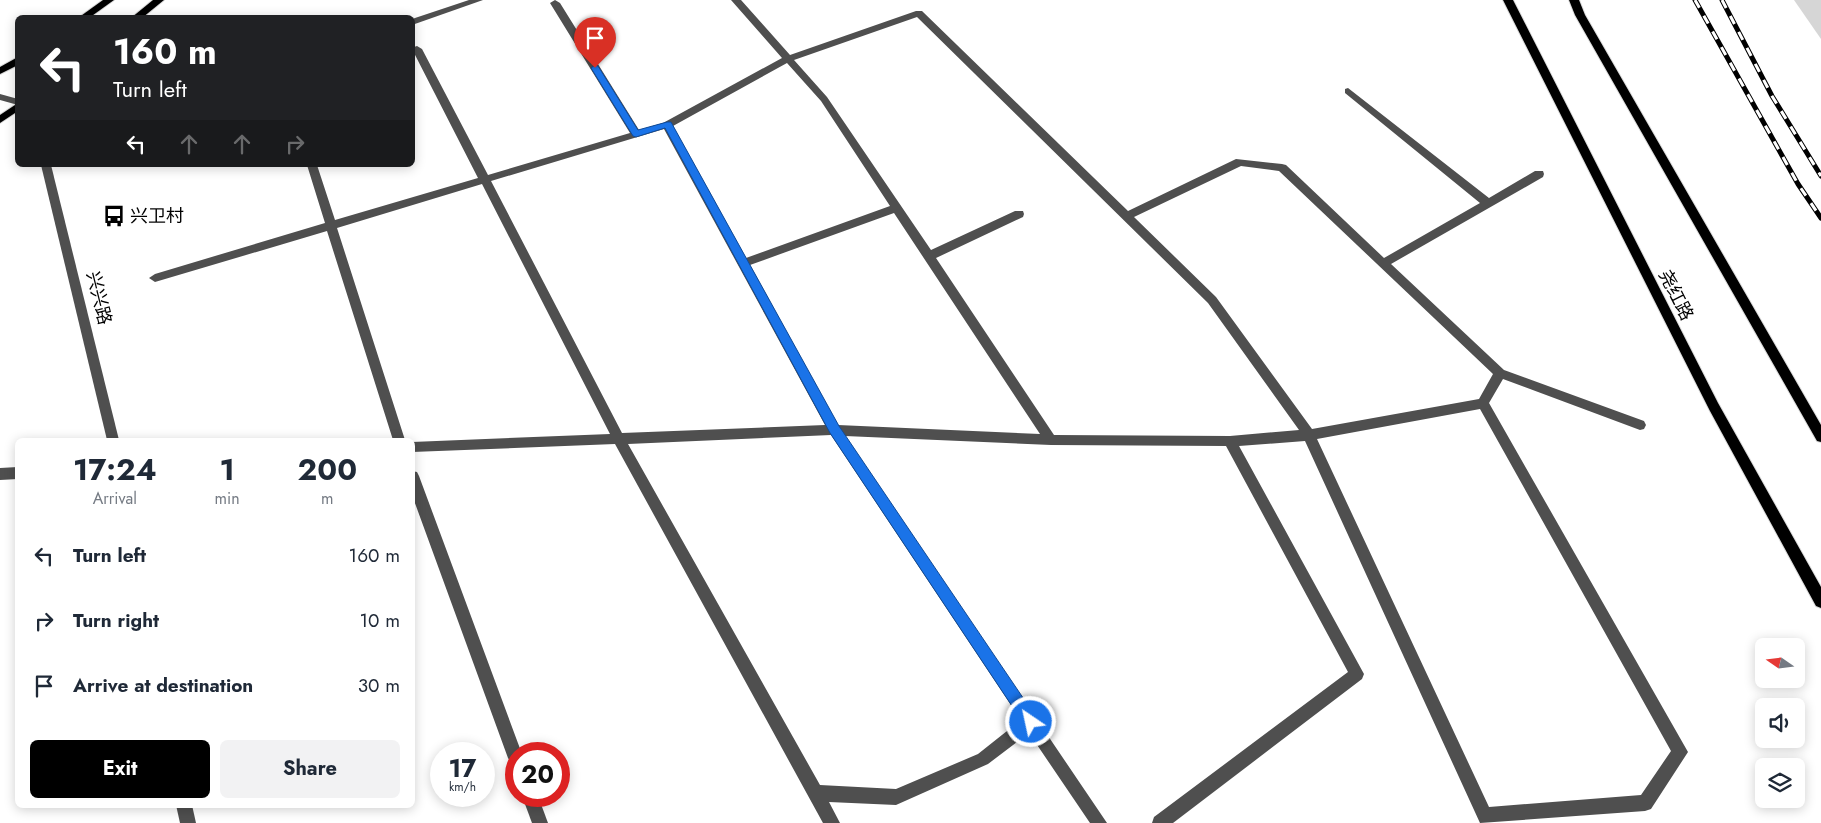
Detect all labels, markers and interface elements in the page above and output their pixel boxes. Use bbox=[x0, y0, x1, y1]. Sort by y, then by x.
pin bbox=[574, 17, 616, 68]
icon: arrive bbox=[581, 24, 609, 52]
text: 160 m bbox=[113, 27, 217, 77]
icon: left bbox=[30, 35, 95, 100]
text: Turn left bbox=[113, 73, 187, 105]
icon: left bbox=[122, 130, 150, 158]
icon: ahead bbox=[175, 130, 203, 158]
icon: ahead bbox=[228, 130, 256, 158]
icon: right bbox=[281, 130, 309, 158]
bus stop icon: 兴卫村 bbox=[101, 203, 127, 229]
place label: 兴卫村 bbox=[130, 203, 184, 229]
street label: 尧红路 bbox=[1652, 265, 1700, 325]
street label: 兴兴路 bbox=[80, 269, 118, 327]
text: 17:24 bbox=[73, 448, 157, 491]
text: 1 bbox=[219, 448, 235, 491]
text: 200 bbox=[298, 448, 357, 491]
text: Arrival bbox=[93, 487, 137, 510]
text: min bbox=[215, 487, 240, 510]
text: m bbox=[321, 487, 334, 510]
icon: left bbox=[30, 542, 58, 570]
text: Turn left bbox=[73, 542, 146, 569]
text: 160 m bbox=[349, 542, 400, 569]
icon: right bbox=[30, 607, 58, 635]
text: Turn right bbox=[73, 607, 159, 634]
text: 10 m bbox=[360, 607, 400, 634]
north arrow bbox=[1755, 638, 1805, 688]
map controls bbox=[1755, 638, 1805, 808]
icon: arrive bbox=[30, 672, 58, 700]
text: Arrive at destination bbox=[73, 672, 253, 699]
text: 30 m bbox=[358, 672, 400, 699]
position arrow bbox=[1004, 695, 1056, 747]
button: sound bbox=[1755, 698, 1805, 748]
button: Exit bbox=[30, 740, 210, 798]
button: Share bbox=[220, 740, 400, 798]
speed limit sign: 20 bbox=[505, 742, 570, 807]
text: 17 bbox=[449, 750, 476, 786]
button: layers bbox=[1755, 758, 1805, 808]
text: km/h bbox=[449, 778, 476, 796]

